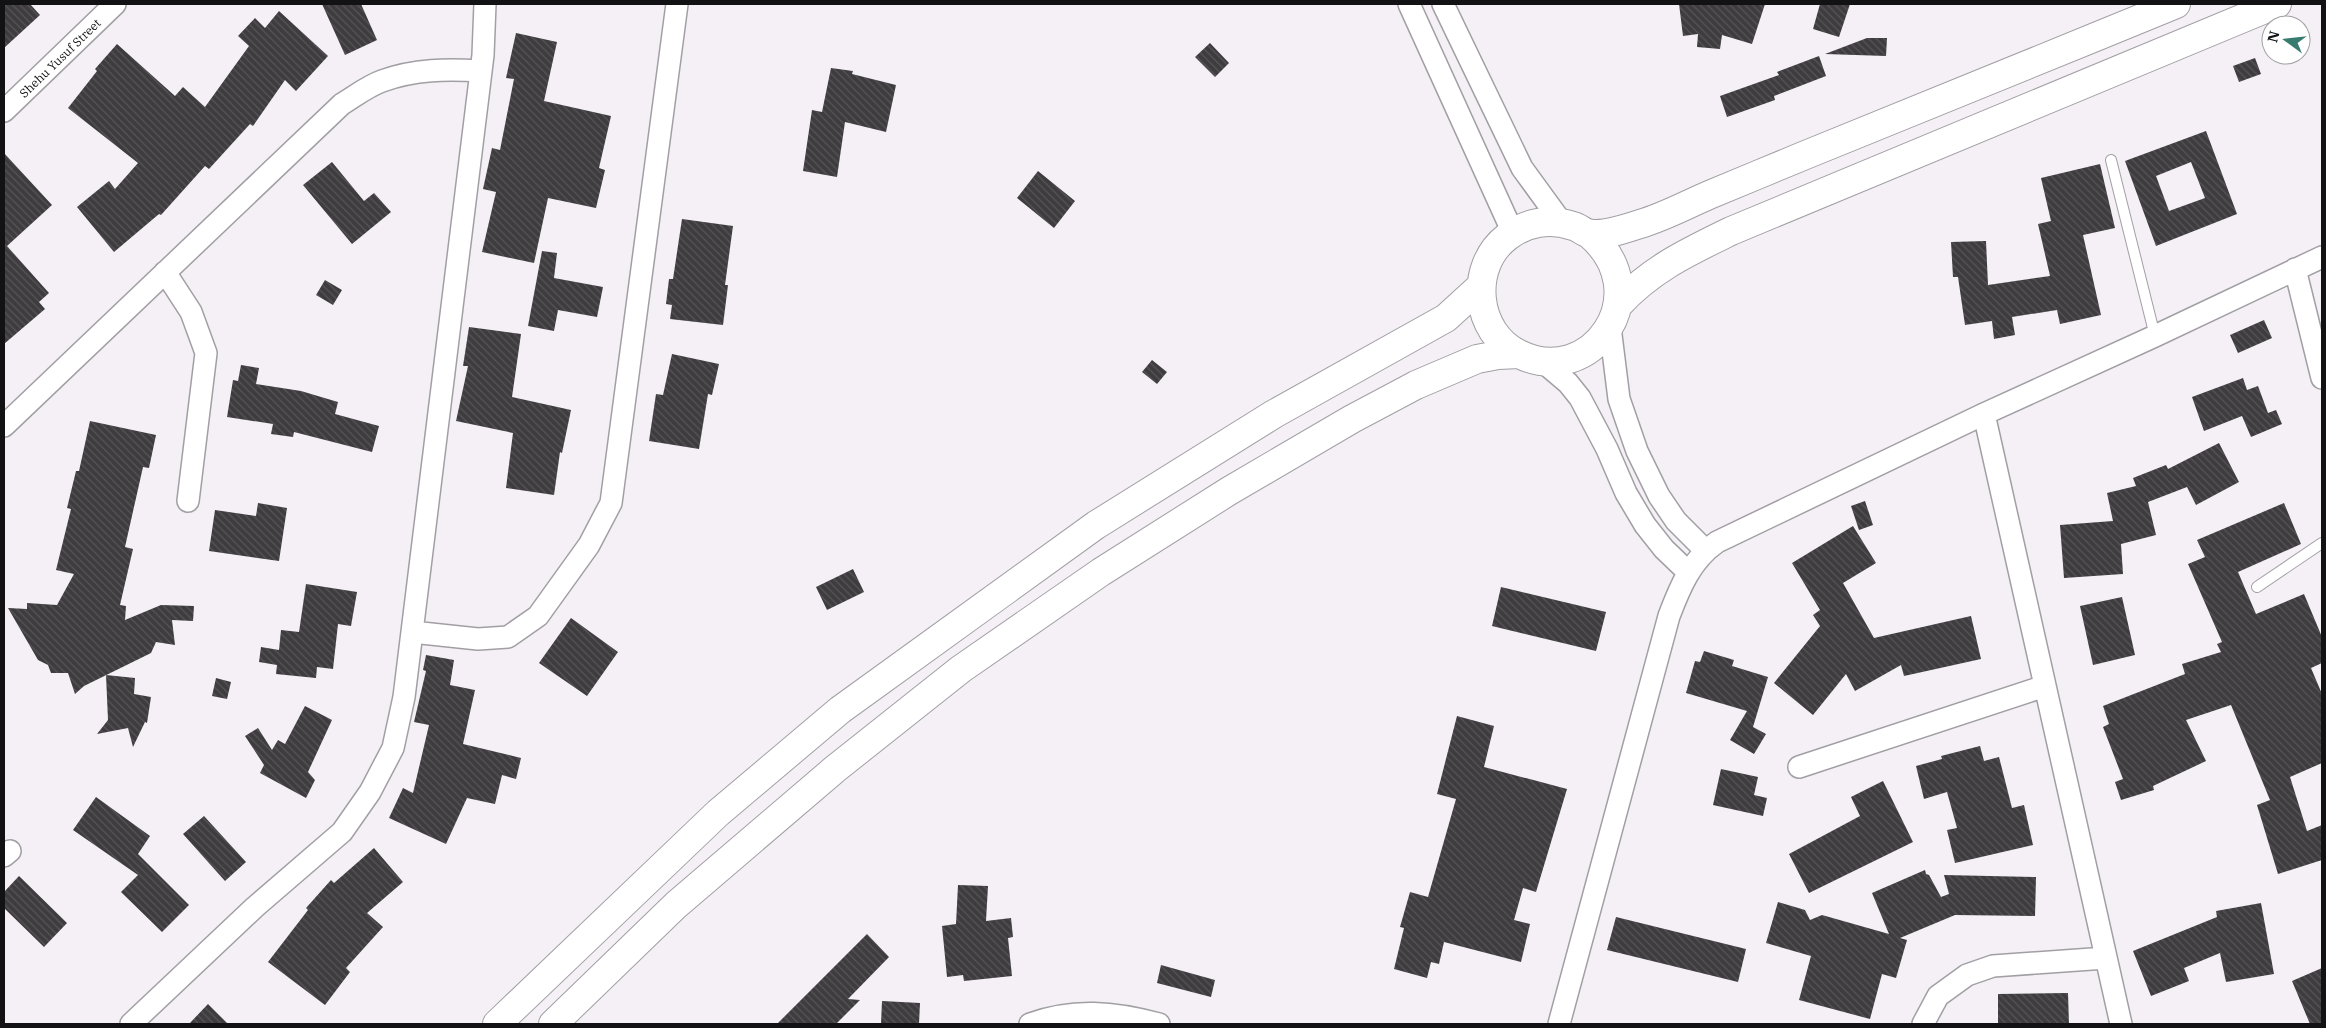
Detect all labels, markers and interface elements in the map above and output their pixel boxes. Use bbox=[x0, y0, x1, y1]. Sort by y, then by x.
street label: Shehu Yusuf Street bbox=[16, 15, 104, 101]
north arrow bbox=[2261, 15, 2311, 65]
text: N bbox=[2263, 29, 2284, 44]

